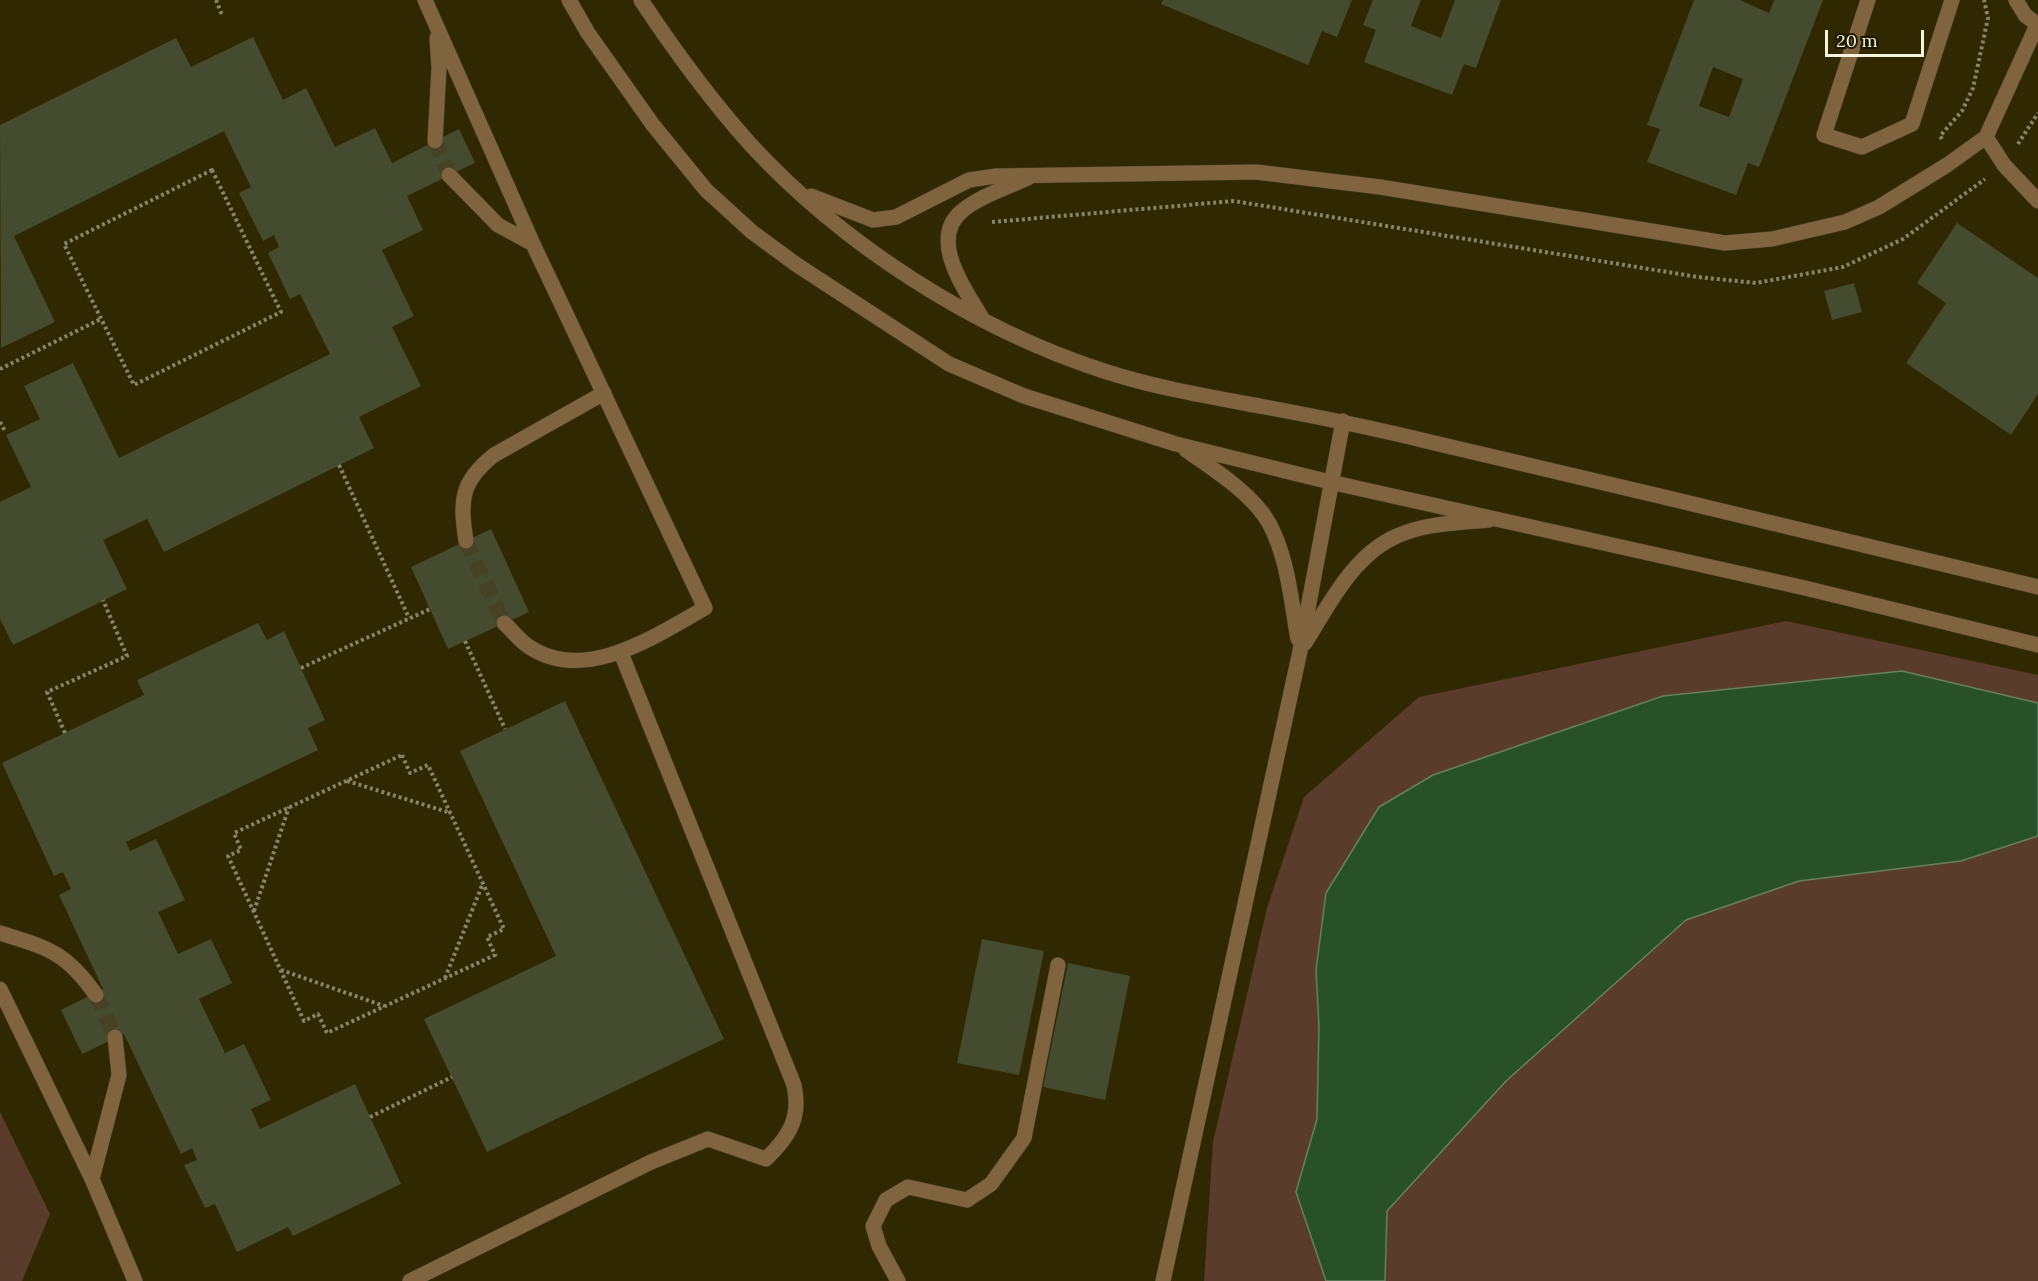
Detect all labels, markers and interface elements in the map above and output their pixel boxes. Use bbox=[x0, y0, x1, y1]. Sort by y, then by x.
scale bar bbox=[1828, 18, 1927, 56]
text: 20 m bbox=[1836, 29, 1878, 52]

